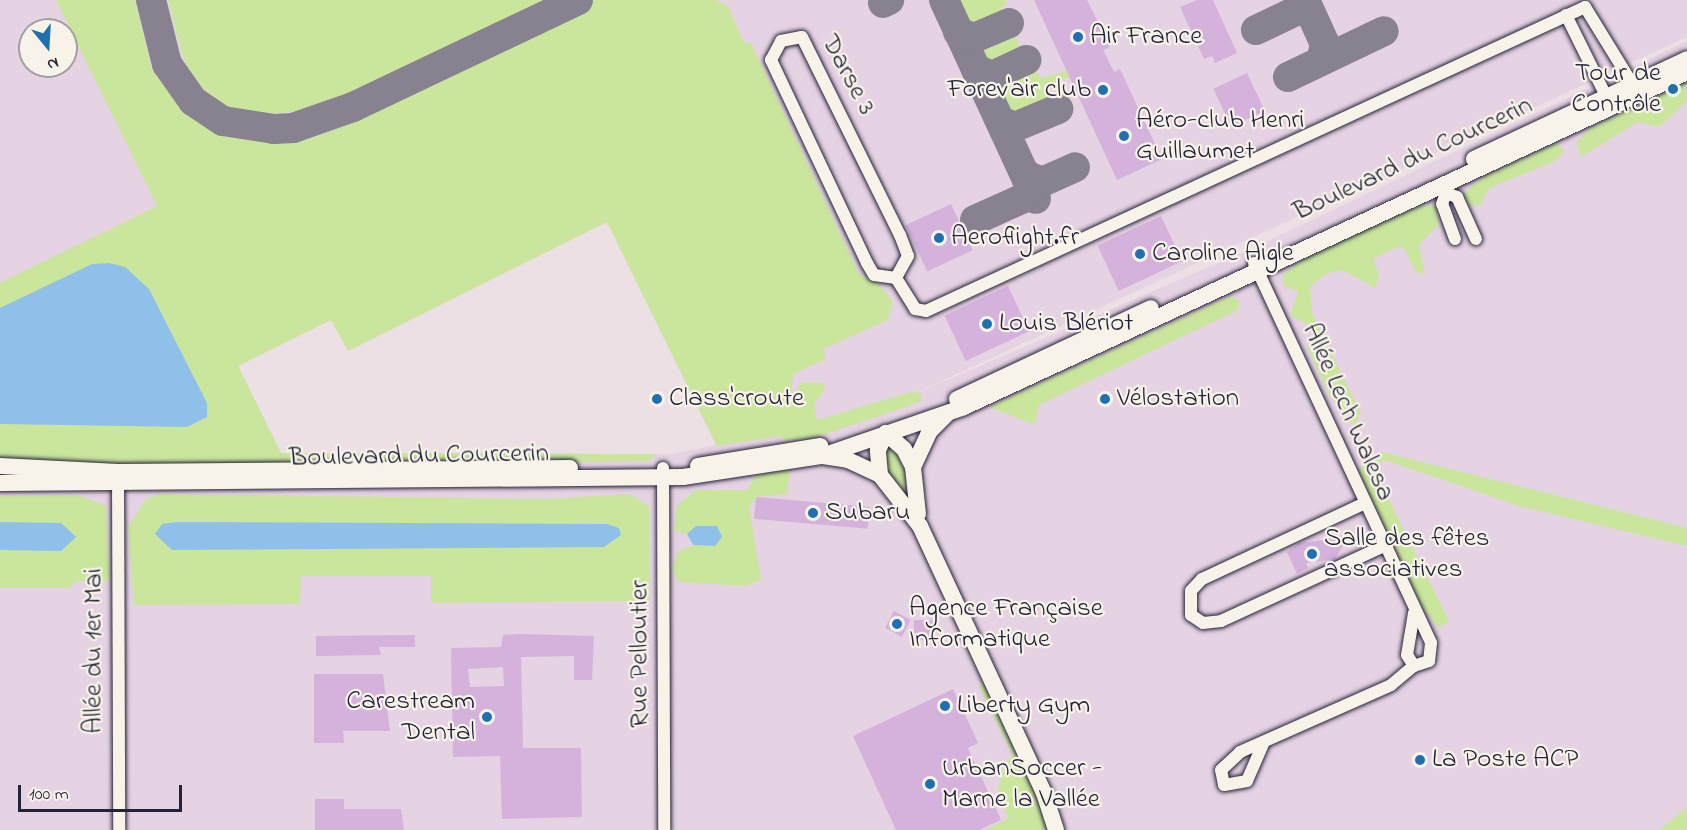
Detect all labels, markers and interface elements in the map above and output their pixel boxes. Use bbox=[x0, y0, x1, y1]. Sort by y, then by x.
north arrow bbox=[18, 18, 78, 78]
place label: Air France bbox=[1090, 21, 1202, 53]
street label: Darse 3 bbox=[813, 29, 883, 121]
marker: Air France bbox=[1071, 30, 1085, 44]
text: N bbox=[44, 50, 62, 76]
place label: Tour de Contrôle bbox=[1572, 57, 1661, 120]
place label: Forev'air club bbox=[947, 74, 1091, 106]
marker: Tour de Contrôle bbox=[1666, 82, 1680, 96]
marker: Forev'air club bbox=[1096, 83, 1110, 97]
street label: Boulevard du Courcerin bbox=[1288, 89, 1538, 229]
place label: Aéro-club Henri Guillaumet bbox=[1136, 104, 1304, 167]
marker: Aéro-club Henri Guillaumet bbox=[1117, 129, 1131, 143]
place label: Aeroflight.fr bbox=[951, 222, 1079, 254]
marker: Aeroflight.fr bbox=[932, 231, 946, 245]
place label: Caroline Aigle bbox=[1152, 238, 1294, 270]
marker: Caroline Aigle bbox=[1133, 247, 1147, 261]
place label: Louis Blériot bbox=[999, 308, 1133, 340]
marker: Louis Blériot bbox=[980, 317, 994, 331]
street label: Allée Lech Walesa bbox=[1294, 318, 1402, 506]
place label: Class'croute bbox=[669, 383, 804, 415]
place label: Vélostation bbox=[1117, 383, 1239, 415]
marker: Class'croute bbox=[650, 392, 664, 406]
marker: Vélostation bbox=[1098, 392, 1112, 406]
street label: Boulevard du Courcerin bbox=[289, 438, 549, 474]
place label: Subaru bbox=[825, 497, 910, 529]
marker: Subaru bbox=[806, 506, 820, 520]
place label: Salle des fêtes associatives bbox=[1324, 522, 1490, 585]
marker: Salle des fêtes associatives bbox=[1305, 547, 1319, 561]
street label: Allée du 1er Mai bbox=[78, 568, 110, 734]
street label: Rue Pelloutier bbox=[624, 580, 656, 728]
place label: Agence Française Informatique bbox=[909, 592, 1103, 655]
marker: Agence Française Informatique bbox=[890, 617, 904, 631]
place label: Carestream Dental bbox=[346, 685, 475, 748]
place label: Liberty Gym bbox=[957, 690, 1090, 722]
marker: Liberty Gym bbox=[938, 699, 952, 713]
marker: Carestream Dental bbox=[480, 710, 494, 724]
place label: La Poste ACP bbox=[1432, 744, 1579, 776]
place label: UrbanSoccer - Marne la Vallée bbox=[942, 752, 1102, 815]
marker: La Poste ACP bbox=[1413, 753, 1427, 767]
scale bar bbox=[21, 773, 184, 811]
marker: UrbanSoccer - Marne la Vallée bbox=[923, 777, 937, 791]
text: 100 m bbox=[29, 782, 69, 808]

